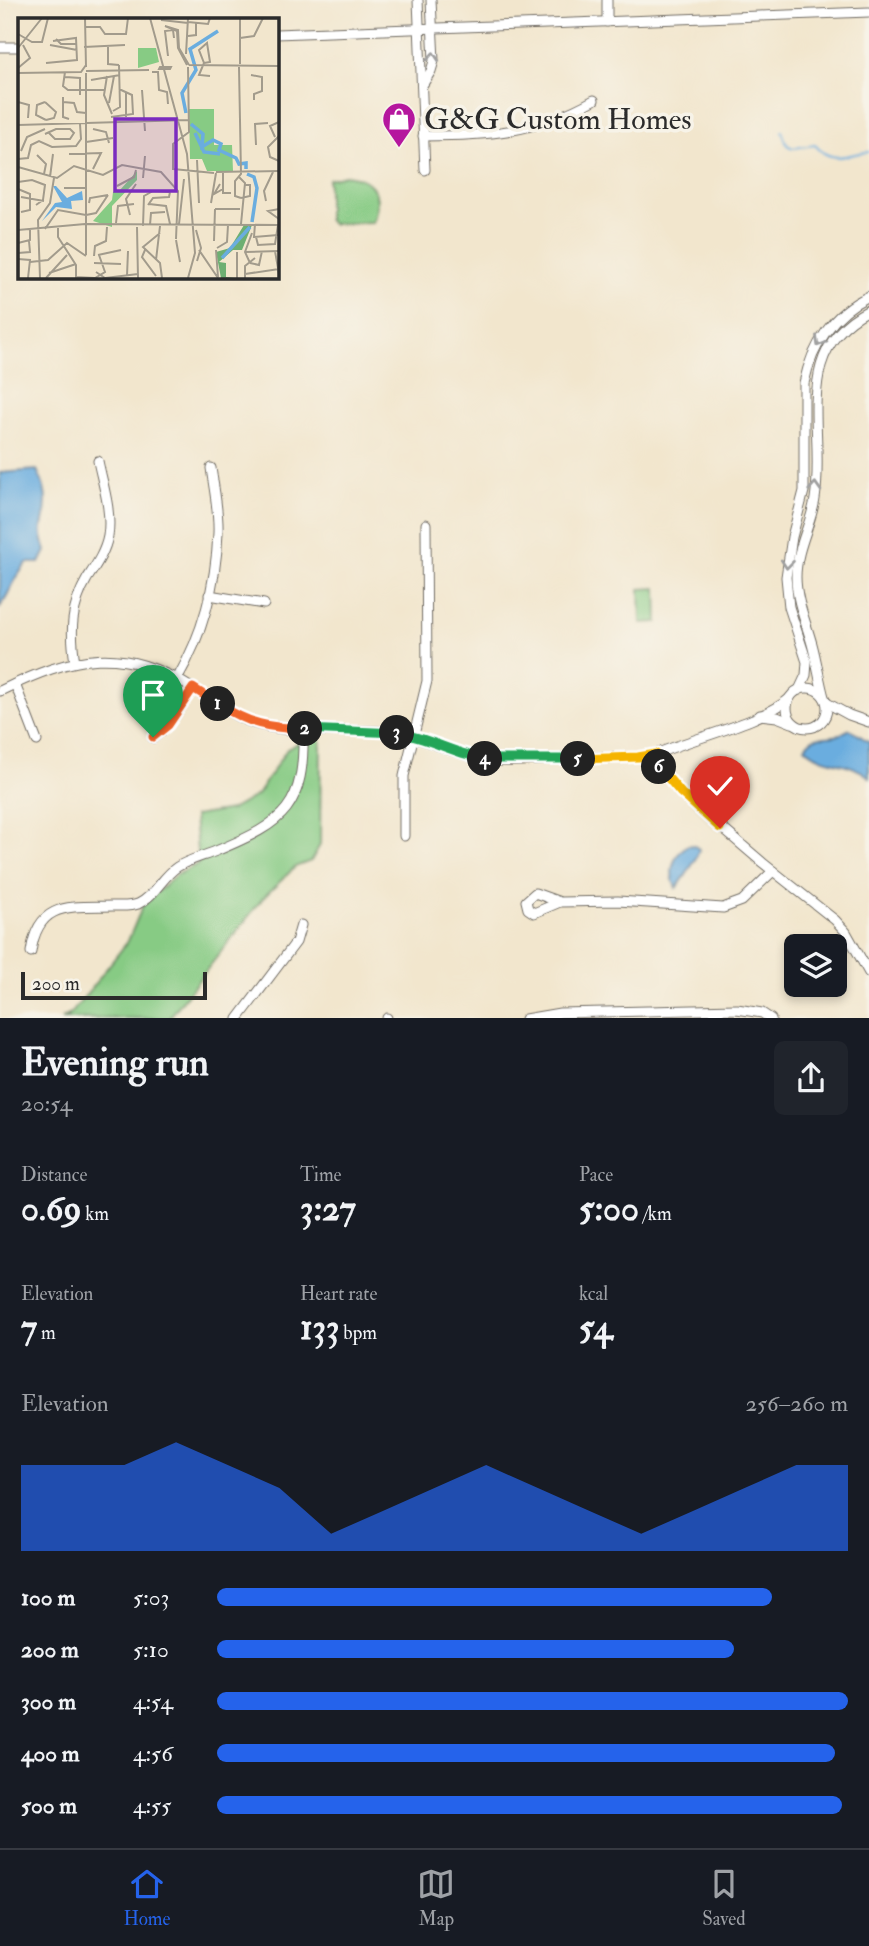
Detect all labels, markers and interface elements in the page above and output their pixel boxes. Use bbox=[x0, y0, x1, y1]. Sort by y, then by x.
inset map bbox=[18, 18, 278, 278]
one-way arrow bbox=[425, 51, 440, 62]
shop icon: G&G Custom Homes bbox=[380, 100, 418, 149]
place label: G&G Custom Homes bbox=[424, 101, 692, 138]
one-way arrow bbox=[815, 334, 828, 347]
one-way arrow bbox=[808, 481, 823, 492]
one-way arrow bbox=[780, 559, 795, 570]
pin bbox=[123, 665, 183, 737]
icon: arrive bbox=[134, 676, 172, 714]
pin: 1 bbox=[200, 686, 235, 722]
text: 1 bbox=[214, 691, 221, 715]
pin: 2 bbox=[288, 712, 322, 746]
text: 2 bbox=[300, 716, 309, 740]
pin: 3 bbox=[380, 716, 414, 750]
text: 3 bbox=[393, 720, 400, 744]
pin: 4 bbox=[468, 742, 503, 776]
pin: 5 bbox=[560, 742, 596, 776]
text: 4 bbox=[479, 746, 490, 770]
text: 5 bbox=[573, 746, 582, 770]
pin: 6 bbox=[642, 750, 676, 784]
text: 6 bbox=[654, 754, 663, 778]
pin bbox=[690, 756, 750, 828]
icon: check bbox=[701, 767, 739, 805]
map controls bbox=[784, 934, 847, 997]
button: layers bbox=[784, 934, 847, 997]
scale bar bbox=[21, 970, 206, 1001]
text: 200 m bbox=[32, 972, 80, 996]
text: Evening run bbox=[21, 1039, 209, 1087]
button: share bbox=[774, 1041, 848, 1115]
text: 20:54 bbox=[21, 1089, 72, 1118]
text: Distance bbox=[21, 1163, 87, 1187]
text: Time bbox=[300, 1163, 342, 1187]
text: Pace bbox=[579, 1163, 613, 1187]
text: 0.69 bbox=[21, 1187, 81, 1231]
text: 3:27 bbox=[300, 1187, 356, 1231]
text: 5:00 bbox=[579, 1187, 639, 1231]
text: km bbox=[81, 1202, 109, 1226]
text: /km bbox=[639, 1202, 672, 1226]
text: Elevation bbox=[21, 1282, 93, 1306]
text: Heart rate bbox=[300, 1282, 377, 1306]
text: kcal bbox=[579, 1282, 608, 1306]
text: 7 bbox=[21, 1306, 37, 1350]
text: 133 bbox=[300, 1306, 339, 1350]
text: 54 bbox=[579, 1306, 612, 1350]
text: m bbox=[37, 1321, 56, 1345]
text: bpm bbox=[339, 1321, 377, 1345]
text: Elevation bbox=[21, 1389, 109, 1418]
text: 256–260 m bbox=[745, 1389, 848, 1418]
text: 100 m bbox=[21, 1583, 75, 1612]
text: 5:03 bbox=[133, 1583, 169, 1612]
text: 200 m bbox=[21, 1635, 79, 1664]
text: 5:10 bbox=[133, 1635, 169, 1664]
text: 300 m bbox=[21, 1687, 76, 1716]
text: 4:54 bbox=[133, 1687, 173, 1716]
text: 400 m bbox=[21, 1739, 80, 1768]
text: 4:56 bbox=[133, 1739, 173, 1768]
text: 500 m bbox=[21, 1791, 77, 1820]
text: 4:55 bbox=[133, 1791, 171, 1820]
tab: Home bbox=[123, 1865, 171, 1931]
tab: Map bbox=[417, 1865, 455, 1931]
tab: Saved bbox=[702, 1865, 746, 1931]

